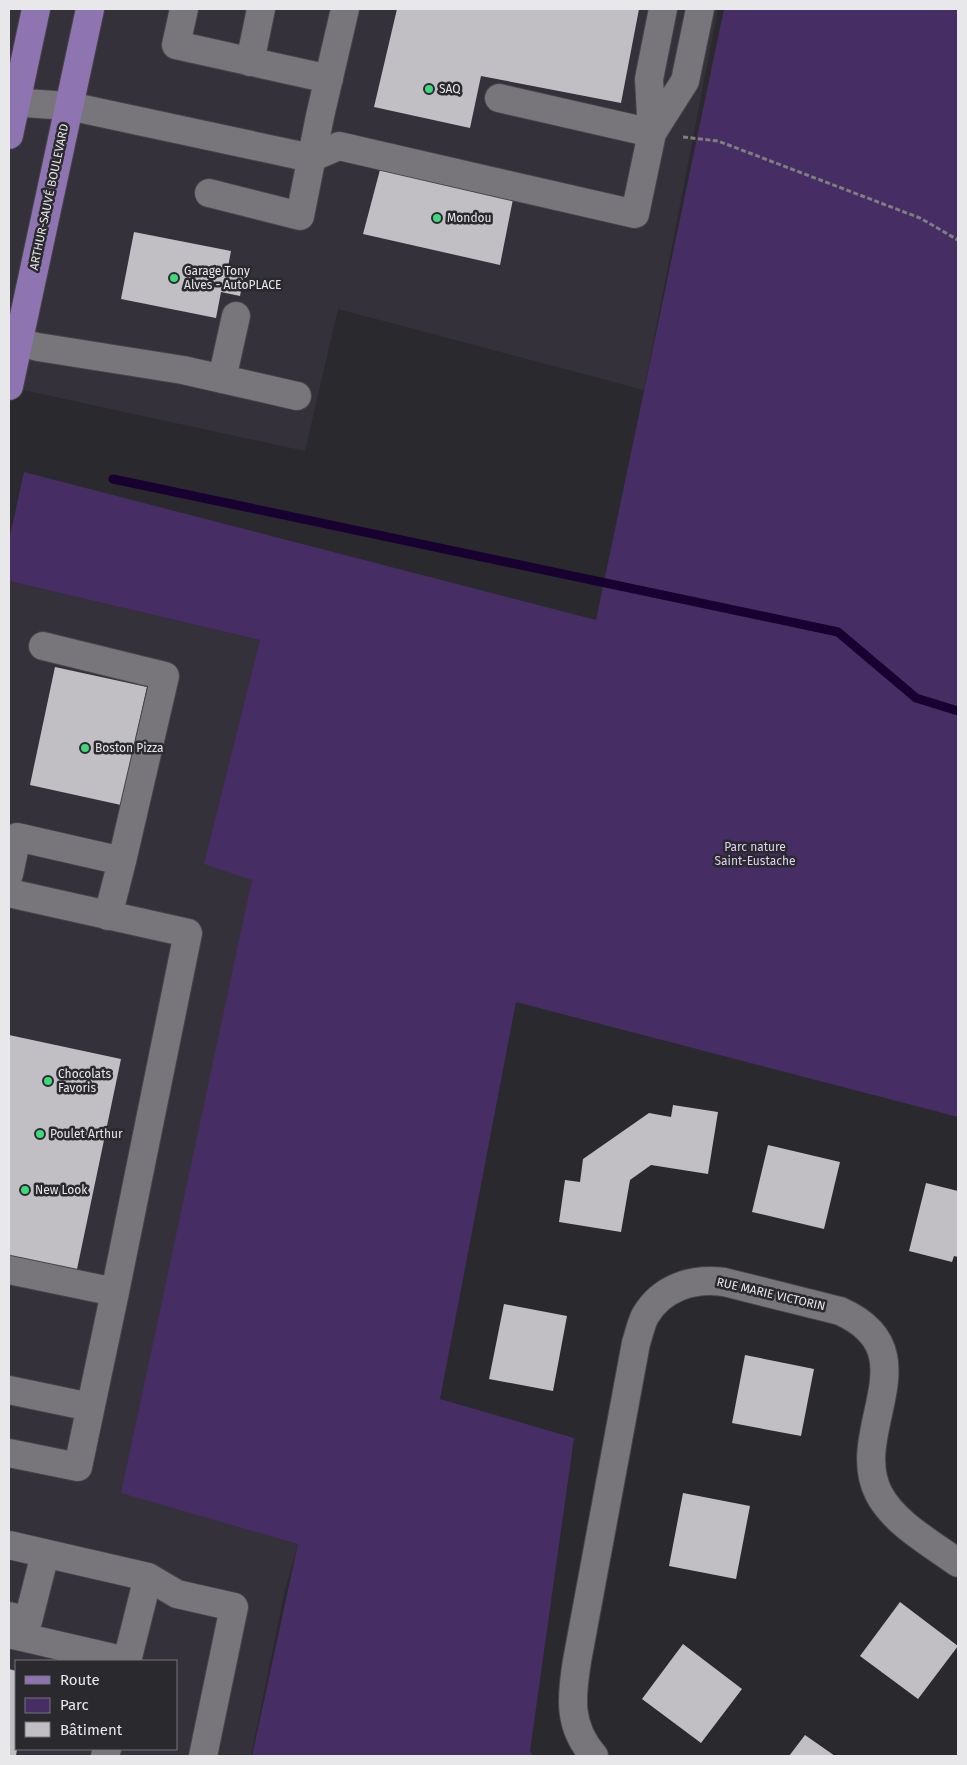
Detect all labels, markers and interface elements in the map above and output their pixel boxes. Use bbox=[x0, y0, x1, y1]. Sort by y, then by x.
place label: SAQ bbox=[439, 82, 461, 96]
marker: SAQ bbox=[423, 83, 435, 95]
street label: ARTHUR-SAUVÉ BOULEVARD bbox=[26, 122, 71, 271]
place label: Mondou bbox=[447, 211, 492, 225]
marker: Mondou bbox=[431, 212, 443, 224]
place label: Garage Tony Alves - AutoPLACE bbox=[184, 264, 281, 292]
marker: Garage Tony Alves - AutoPLACE bbox=[168, 272, 180, 284]
place label: Boston Pizza bbox=[95, 741, 163, 755]
marker: Boston Pizza bbox=[79, 742, 91, 754]
park label: Parc nature Saint-Eustache bbox=[714, 840, 796, 868]
place label: Chocolats Favoris bbox=[58, 1067, 111, 1095]
marker: Chocolats Favoris bbox=[42, 1075, 54, 1087]
place label: Poulet Arthur bbox=[50, 1127, 123, 1141]
marker: Poulet Arthur bbox=[34, 1128, 46, 1140]
place label: New Look bbox=[35, 1183, 88, 1197]
marker: New Look bbox=[19, 1184, 31, 1196]
street label: RUE MARIE VICTORIN bbox=[715, 1275, 827, 1313]
legend bbox=[15, 1660, 178, 1750]
text: Route bbox=[60, 1671, 100, 1689]
text: Parc bbox=[60, 1696, 89, 1714]
text: Bâtiment bbox=[60, 1721, 123, 1739]

